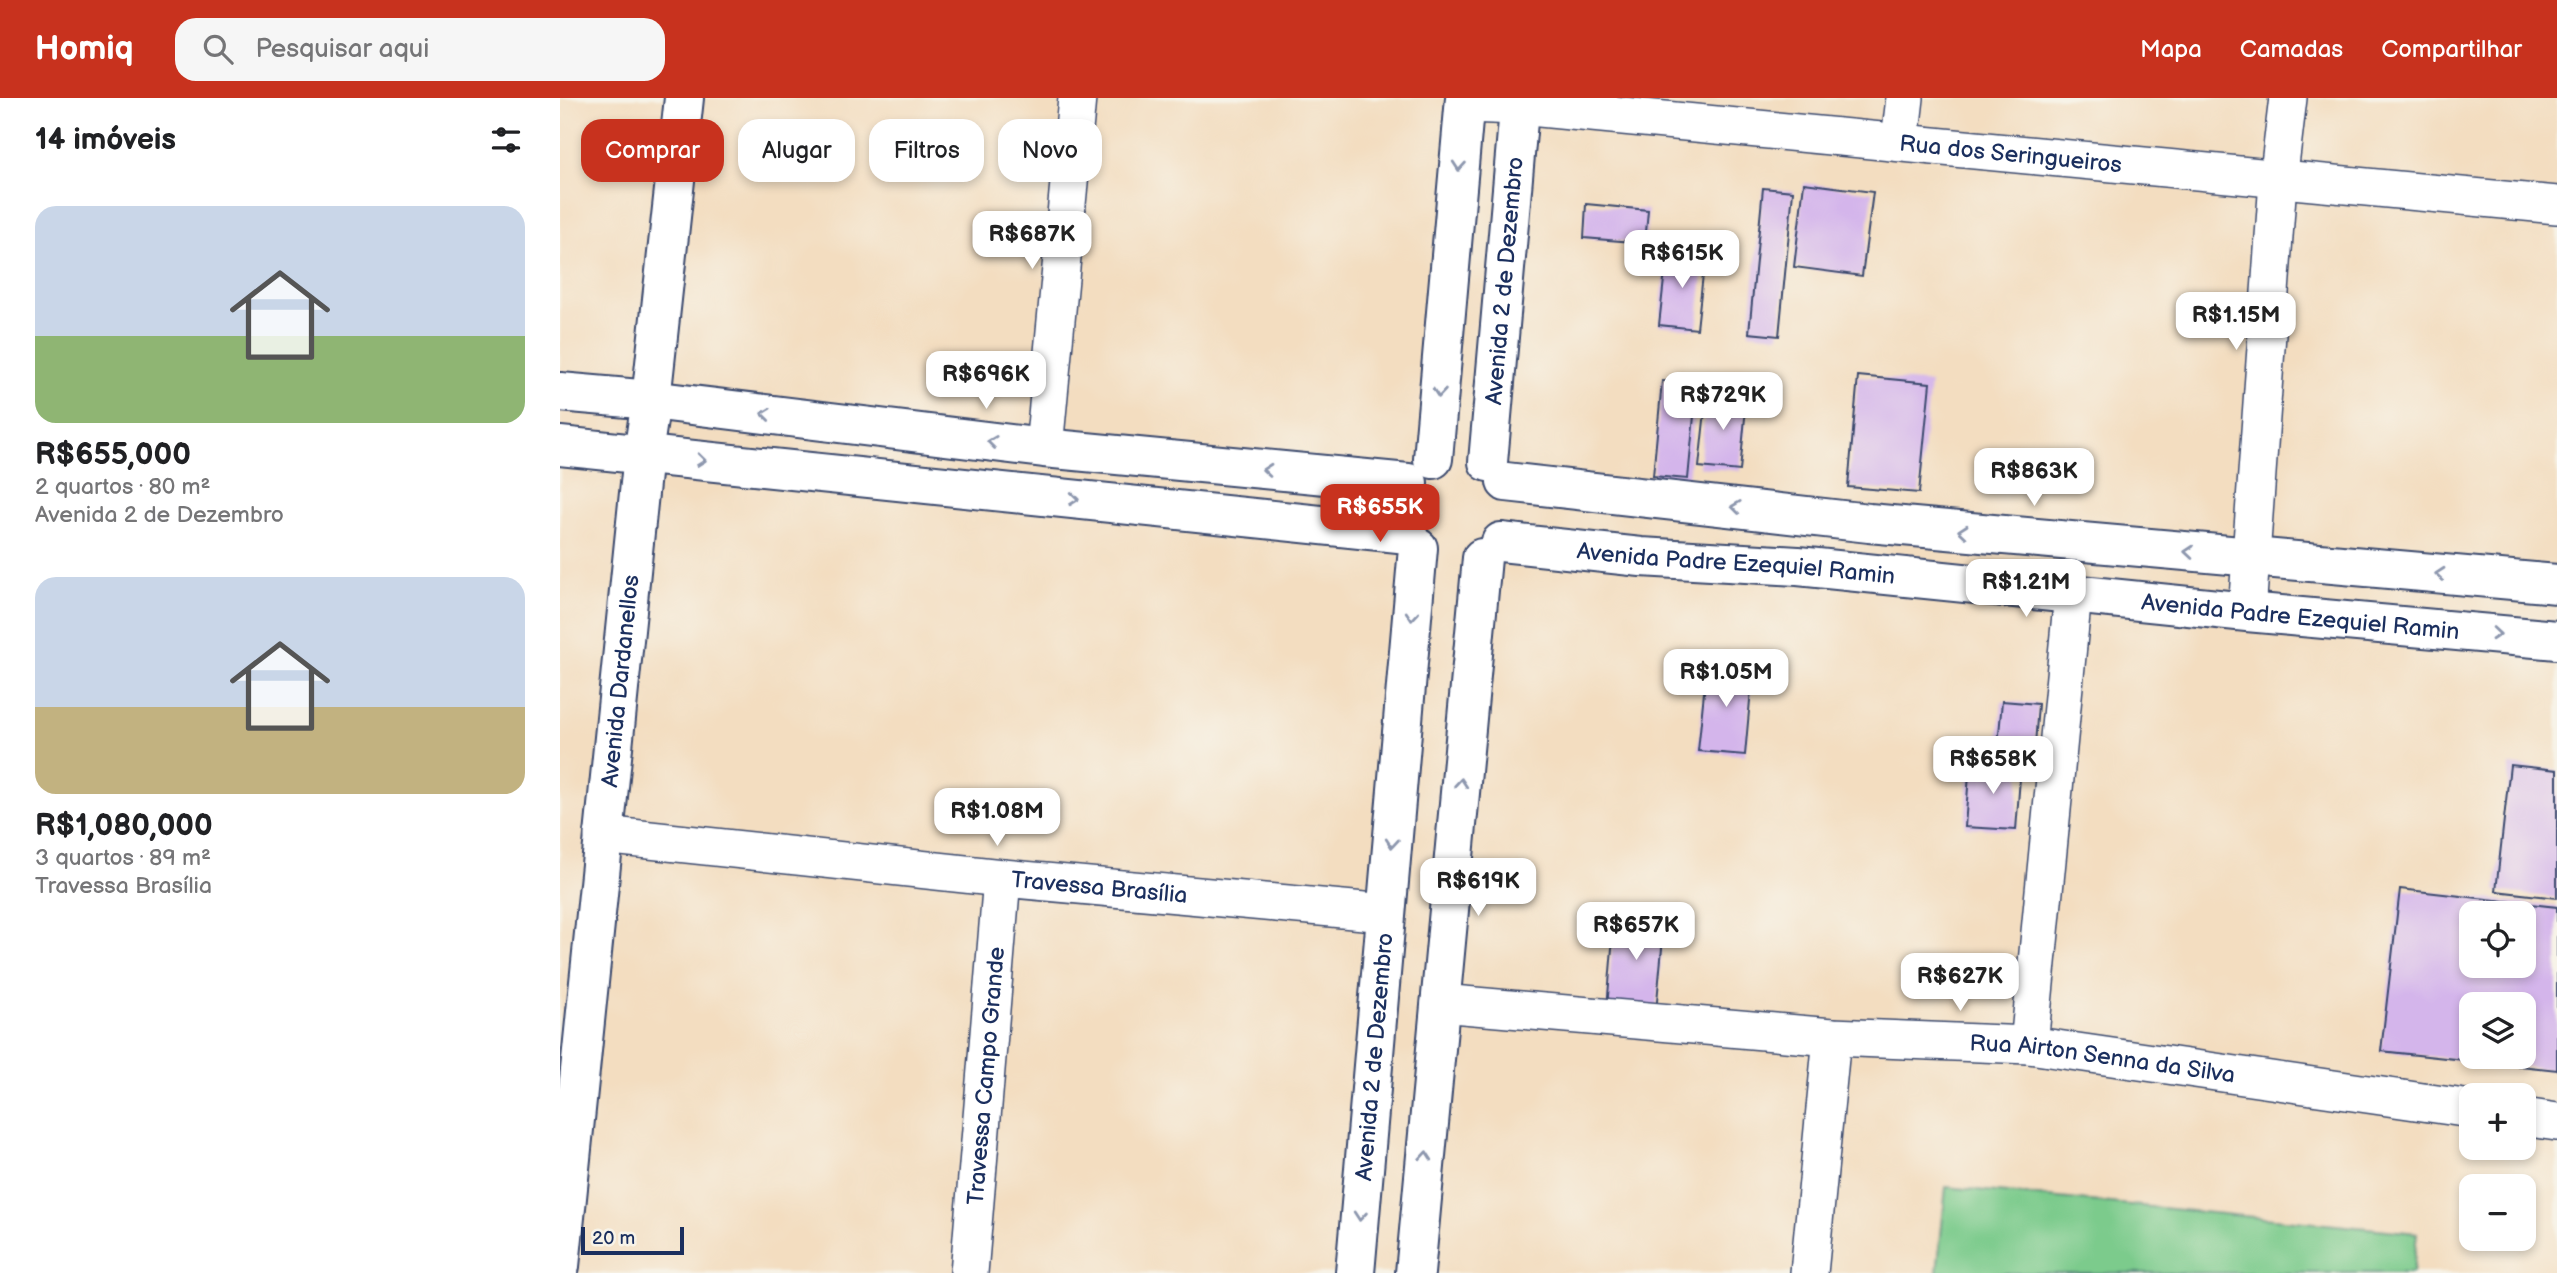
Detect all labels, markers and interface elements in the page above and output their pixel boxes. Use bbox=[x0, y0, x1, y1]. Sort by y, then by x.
search box bbox=[175, 18, 665, 81]
text: Homiq bbox=[35, 29, 133, 69]
icon: search bbox=[199, 30, 237, 68]
text: Pesquisar aqui bbox=[255, 34, 429, 65]
text: Mapa bbox=[2140, 35, 2202, 64]
text: Camadas bbox=[2240, 35, 2343, 64]
text: Compartilhar bbox=[2381, 35, 2522, 64]
chip: Comprar bbox=[581, 119, 724, 182]
chip: Alugar bbox=[738, 119, 855, 182]
chip: Filtros bbox=[869, 119, 984, 182]
chip: Novo bbox=[998, 119, 1102, 182]
icon: filters bbox=[487, 121, 525, 159]
text: 14 imóveis bbox=[35, 122, 176, 158]
street label: Rua dos Seringueiros bbox=[1898, 130, 2123, 179]
street label: Avenida 2 de Dezembro bbox=[1480, 156, 1530, 406]
one-way arrow bbox=[1452, 161, 1467, 172]
pin: R$687K bbox=[975, 212, 1089, 271]
text: R$687K bbox=[988, 220, 1076, 248]
pin: R$615K bbox=[1625, 230, 1739, 290]
text: R$615K bbox=[1640, 239, 1724, 267]
icon: home bbox=[217, 252, 343, 378]
pin: R$1.15M bbox=[2171, 292, 2301, 352]
text: R$1.15M bbox=[2192, 301, 2280, 329]
pin: R$696K bbox=[929, 352, 1043, 411]
text: R$696K bbox=[942, 360, 1030, 388]
pin: R$729K bbox=[1666, 372, 1780, 432]
text: R$729K bbox=[1680, 381, 1766, 409]
one-way arrow bbox=[1432, 387, 1447, 398]
one-way arrow bbox=[760, 406, 772, 421]
one-way arrow bbox=[986, 434, 998, 449]
text: R$655,000 bbox=[35, 437, 191, 473]
pin: R$863K bbox=[1977, 448, 2091, 508]
one-way arrow bbox=[696, 452, 707, 467]
text: R$863K bbox=[1990, 457, 2078, 485]
one-way arrow bbox=[1261, 462, 1273, 477]
text: 2 quartos · 80 m² bbox=[35, 473, 211, 501]
pin: R$655K bbox=[1323, 484, 1437, 544]
one-way arrow bbox=[1068, 491, 1079, 506]
text: R$655K bbox=[1336, 493, 1424, 521]
one-way arrow bbox=[1731, 500, 1742, 515]
text: Avenida 2 de Dezembro bbox=[35, 501, 284, 529]
one-way arrow bbox=[1957, 524, 1968, 539]
street label: Avenida Padre Ezequiel Ramin bbox=[1575, 537, 1896, 591]
one-way arrow bbox=[2183, 545, 2194, 560]
pin: R$1.21M bbox=[1961, 560, 2091, 619]
one-way arrow bbox=[2434, 567, 2445, 582]
text: R$1.21M bbox=[1982, 568, 2070, 596]
street label: Avenida Dardanellos bbox=[596, 574, 646, 789]
street label: Avenida Padre Ezequiel Ramin bbox=[2140, 588, 2460, 646]
one-way arrow bbox=[1405, 611, 1420, 622]
icon: home bbox=[217, 623, 343, 749]
one-way arrow bbox=[2490, 626, 2501, 641]
pin: R$1.05M bbox=[1661, 650, 1791, 709]
text: R$1.05M bbox=[1679, 658, 1773, 686]
pin: R$658K bbox=[1936, 736, 2050, 796]
text: R$658K bbox=[1949, 745, 2037, 773]
one-way arrow bbox=[1453, 778, 1468, 789]
pin: R$1.08M bbox=[932, 788, 1062, 848]
text: R$1.08M bbox=[950, 797, 1044, 825]
text: R$1,080,000 bbox=[35, 808, 213, 844]
one-way arrow bbox=[1385, 837, 1400, 848]
text: 3 quartos · 89 m² bbox=[35, 844, 211, 872]
pin: R$619K bbox=[1421, 858, 1535, 918]
street label: Travessa Brasília bbox=[1010, 866, 1189, 910]
text: R$619K bbox=[1436, 867, 1520, 895]
text: Travessa Brasília bbox=[35, 872, 212, 900]
map controls bbox=[2459, 901, 2536, 1251]
button: locate bbox=[2459, 901, 2536, 978]
pin: R$657K bbox=[1579, 902, 1693, 962]
text: R$657K bbox=[1593, 911, 1679, 939]
street label: Avenida 2 de Dezembro bbox=[1350, 932, 1400, 1182]
street label: Travessa Campo Grande bbox=[962, 946, 1011, 1206]
pin: R$627K bbox=[1903, 954, 2017, 1013]
text: R$627K bbox=[1917, 962, 2003, 990]
button: layers bbox=[2459, 992, 2536, 1069]
street label: Rua Airton Senna da Silva bbox=[1969, 1030, 2237, 1090]
button: + bbox=[2459, 1083, 2536, 1160]
one-way arrow bbox=[1418, 1150, 1433, 1161]
button: − bbox=[2459, 1174, 2536, 1251]
one-way arrow bbox=[1353, 1210, 1368, 1221]
scale bar bbox=[581, 1224, 684, 1256]
text: 20 m bbox=[592, 1227, 635, 1250]

